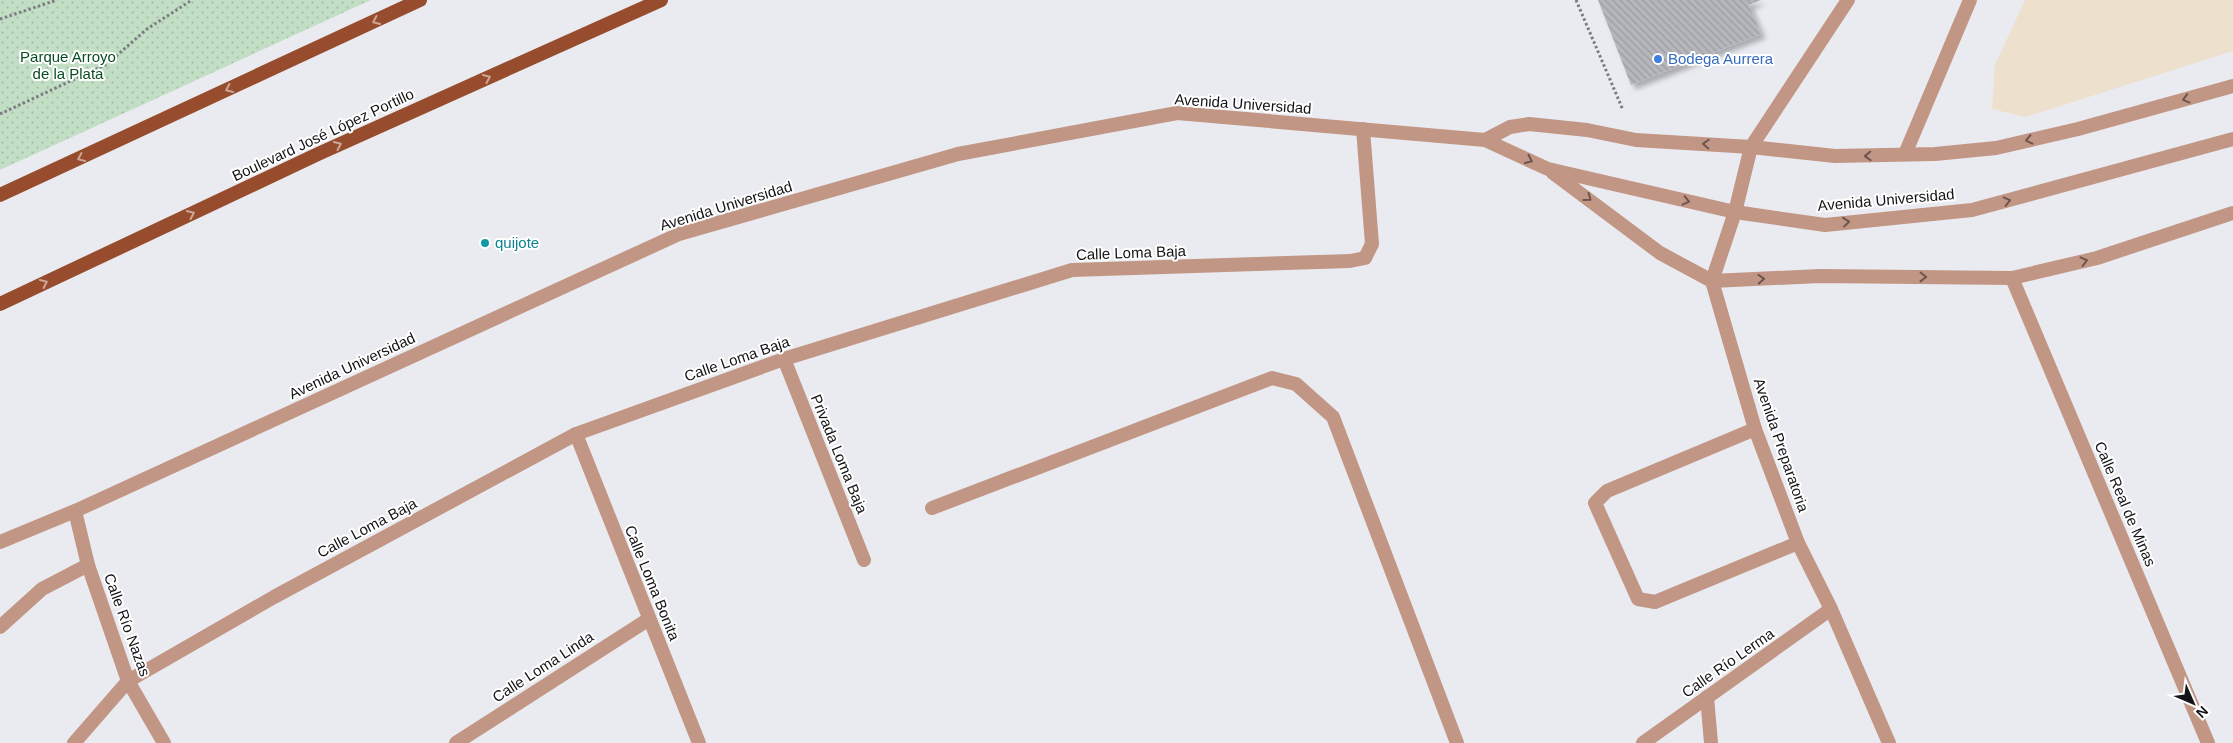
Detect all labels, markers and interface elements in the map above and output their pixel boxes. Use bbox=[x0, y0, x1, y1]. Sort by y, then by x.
one-way arrow bbox=[372, 14, 381, 25]
park label: Parque Arroyo de la Plata bbox=[20, 48, 116, 82]
place label: Bodega Aurrera bbox=[1668, 50, 1774, 67]
marker: Bodega Aurrera bbox=[1652, 53, 1664, 65]
one-way arrow bbox=[482, 74, 491, 85]
one-way arrow bbox=[225, 83, 234, 93]
street label: Boulevard José López Portillo bbox=[229, 85, 416, 184]
street label: Avenida Universidad bbox=[1174, 90, 1312, 117]
one-way arrow bbox=[2183, 94, 2191, 104]
one-way arrow bbox=[2024, 134, 2033, 145]
one-way arrow bbox=[1701, 139, 1709, 150]
one-way arrow bbox=[333, 141, 342, 151]
one-way arrow bbox=[1863, 150, 1871, 161]
one-way arrow bbox=[77, 151, 86, 162]
one-way arrow bbox=[1524, 154, 1533, 164]
street label: Avenida Universidad bbox=[658, 177, 794, 234]
street label: Avenida Universidad bbox=[1817, 185, 1955, 214]
one-way arrow bbox=[1582, 192, 1592, 201]
one-way arrow bbox=[1681, 195, 1690, 206]
one-way arrow bbox=[2002, 196, 2010, 206]
one-way arrow bbox=[186, 209, 195, 220]
one-way arrow bbox=[1842, 217, 1850, 228]
place label: quijote bbox=[495, 234, 539, 251]
marker: quijote bbox=[479, 237, 491, 249]
street label: Calle Loma Baja bbox=[1076, 242, 1187, 263]
one-way arrow bbox=[2079, 256, 2088, 267]
one-way arrow bbox=[1920, 272, 1928, 282]
one-way arrow bbox=[1757, 273, 1765, 284]
one-way arrow bbox=[39, 279, 48, 289]
street label: Avenida Universidad bbox=[286, 329, 418, 402]
street label: Calle Loma Baja bbox=[682, 332, 792, 384]
street label: Avenida Preparatoria bbox=[1751, 376, 1813, 515]
street label: Privada Loma Baja bbox=[808, 392, 871, 516]
street label: Calle Real de Minas bbox=[2091, 439, 2160, 569]
street label: Calle Loma Baja bbox=[314, 494, 420, 561]
street label: Calle Loma Bonita bbox=[622, 523, 684, 643]
street label: Calle Río Nazas bbox=[101, 571, 154, 679]
street label: Calle Río Lerma bbox=[1678, 624, 1778, 701]
street label: Calle Loma Linda bbox=[489, 627, 597, 706]
north arrow bbox=[2168, 678, 2218, 728]
text: N bbox=[2193, 703, 2211, 721]

